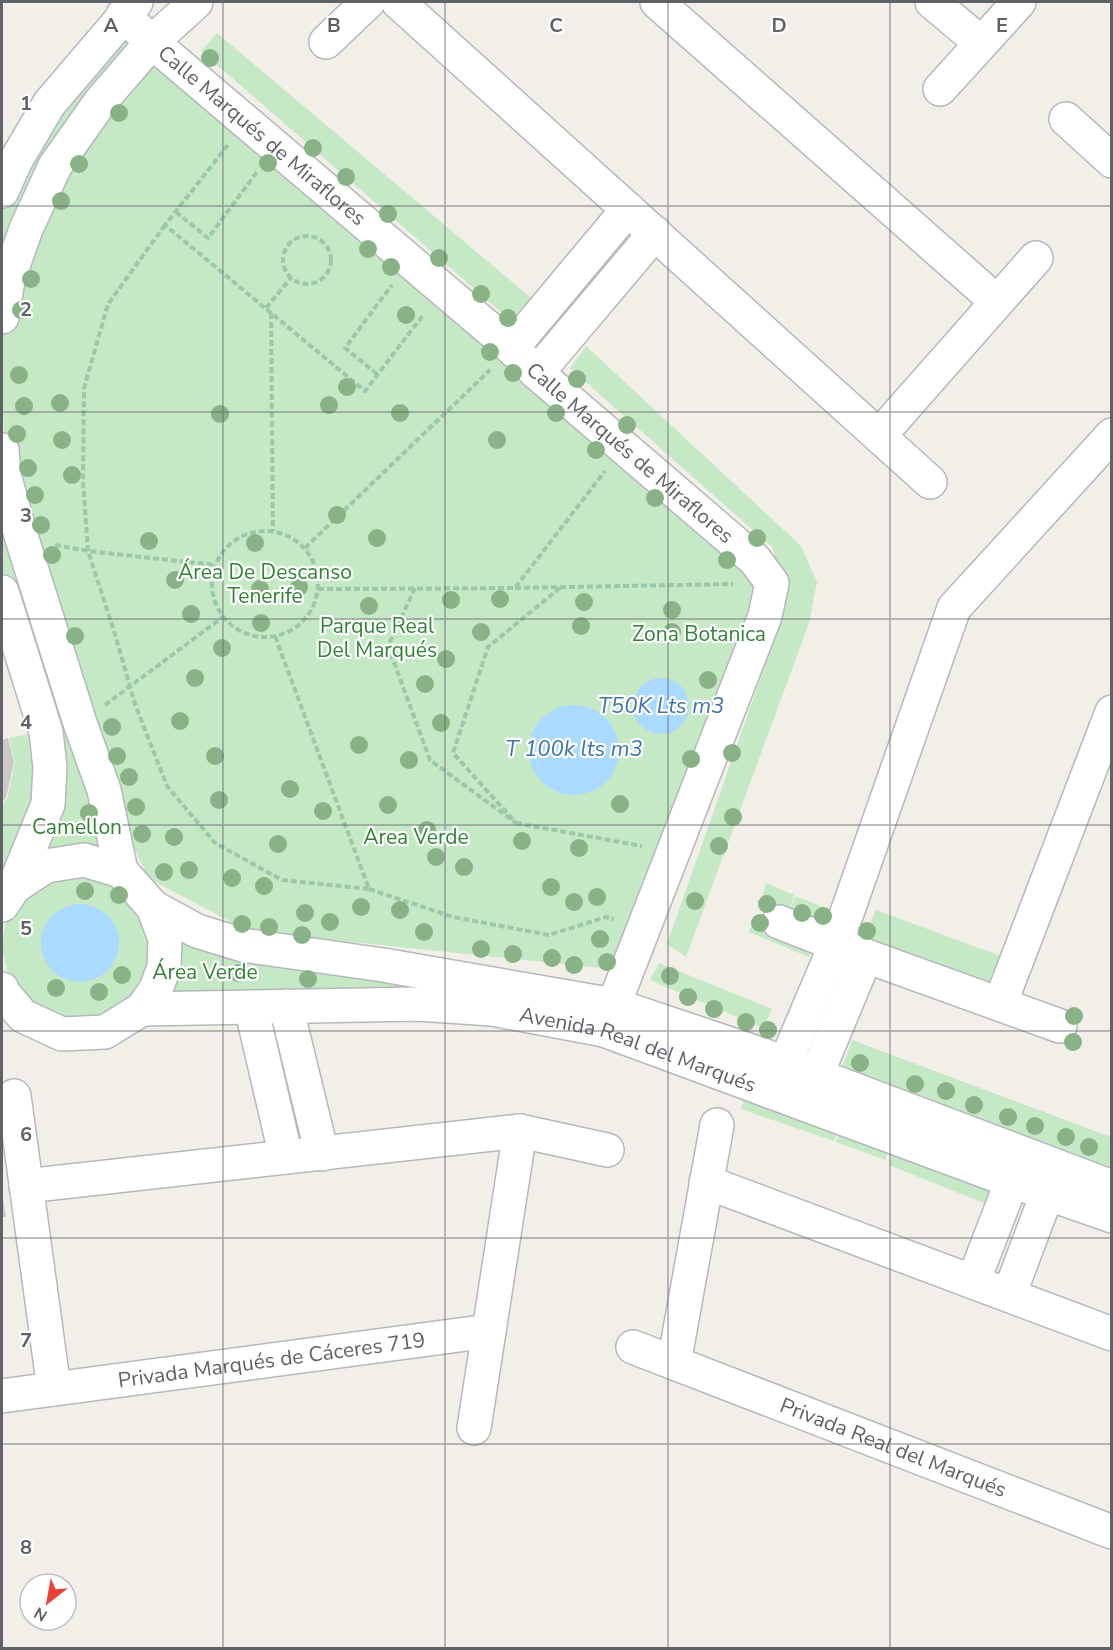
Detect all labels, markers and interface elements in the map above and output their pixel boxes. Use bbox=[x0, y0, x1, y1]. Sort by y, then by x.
text: A bbox=[104, 12, 119, 39]
text: B bbox=[327, 12, 341, 39]
text: C bbox=[549, 12, 563, 39]
text: D bbox=[771, 12, 787, 39]
text: E bbox=[996, 12, 1008, 39]
street label: Calle Marqués de Miraflores bbox=[152, 39, 372, 232]
text: 1 bbox=[20, 90, 32, 117]
text: 2 bbox=[20, 296, 32, 323]
street label: Calle Marqués de Miraflores bbox=[520, 356, 740, 550]
text: 3 bbox=[20, 502, 32, 529]
park label: Área De Descanso Tenerife bbox=[178, 558, 352, 610]
park label: Parque Real Del Marqués bbox=[317, 612, 437, 664]
park label: Zona Botanica bbox=[632, 620, 766, 648]
water label: T50K Lts m3 bbox=[598, 691, 724, 721]
text: 4 bbox=[20, 709, 32, 736]
water label: T 100k lts m3 bbox=[505, 734, 643, 764]
park label: Camellon bbox=[32, 813, 122, 841]
park label: Area Verde bbox=[363, 823, 469, 851]
text: 5 bbox=[20, 915, 32, 942]
park label: Área Verde bbox=[152, 958, 258, 986]
street label: Avenida Real del Marqués bbox=[517, 1000, 760, 1099]
text: 6 bbox=[20, 1121, 32, 1148]
street label: Privada Marqués de Cáceres 719 bbox=[116, 1326, 427, 1394]
text: 7 bbox=[20, 1327, 32, 1354]
street label: Privada Real del Marqués bbox=[776, 1391, 1011, 1504]
text: 8 bbox=[20, 1534, 32, 1561]
north arrow bbox=[18, 1572, 78, 1632]
text: N bbox=[30, 1601, 52, 1627]

